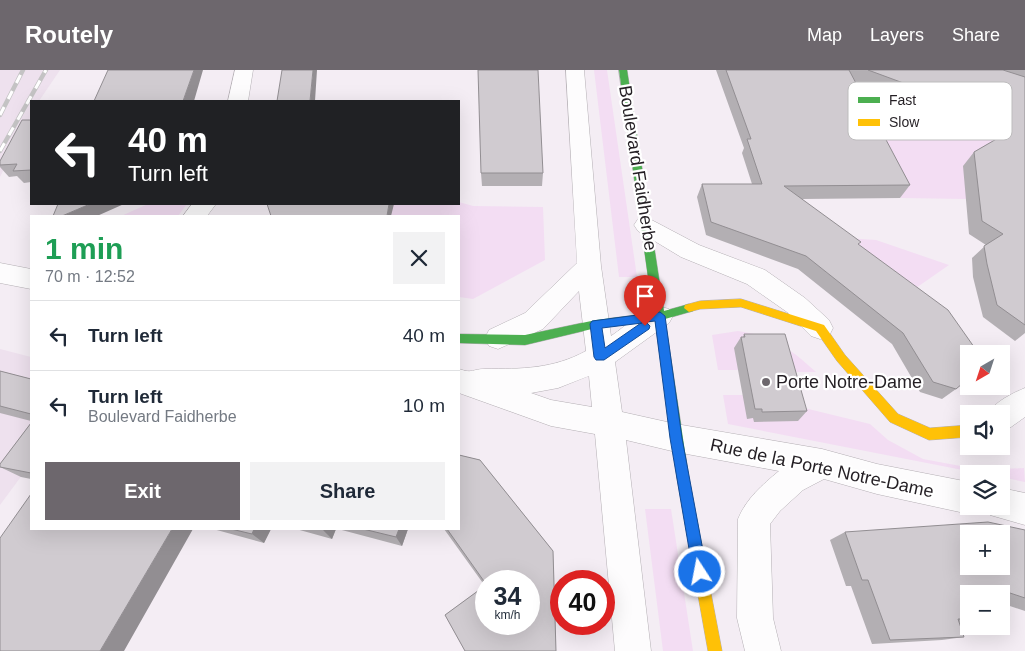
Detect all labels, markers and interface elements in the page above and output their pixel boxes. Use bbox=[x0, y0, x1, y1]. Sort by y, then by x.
text: Routely bbox=[25, 21, 113, 48]
text: Map bbox=[807, 25, 842, 45]
text: Layers bbox=[870, 25, 924, 45]
text: Share bbox=[952, 25, 1000, 45]
legend bbox=[848, 82, 1012, 140]
street label: Boulevard Faidherbe bbox=[615, 84, 661, 252]
text: Fast bbox=[889, 92, 916, 108]
text: Slow bbox=[889, 114, 920, 130]
icon: left bbox=[45, 120, 110, 185]
text: 40 m bbox=[128, 120, 208, 159]
text: Turn left bbox=[128, 161, 208, 186]
text: 1 min bbox=[45, 232, 123, 265]
button: close bbox=[393, 232, 445, 284]
text: 70 m · 12:52 bbox=[45, 268, 135, 285]
pin bbox=[624, 275, 666, 326]
icon: arrive bbox=[631, 282, 659, 310]
icon: left bbox=[45, 322, 73, 350]
text: Turn left bbox=[88, 325, 163, 346]
text: 40 m bbox=[403, 325, 445, 346]
north arrow bbox=[960, 345, 1010, 395]
map controls bbox=[960, 345, 1010, 635]
place label: Porte Notre-Dame bbox=[776, 372, 922, 392]
marker: Porte Notre-Dame bbox=[760, 376, 772, 388]
text: Turn left bbox=[88, 386, 163, 407]
icon: left bbox=[45, 392, 73, 420]
text: 10 m bbox=[403, 395, 445, 416]
button: sound bbox=[960, 405, 1010, 455]
text: Boulevard Faidherbe bbox=[88, 408, 237, 425]
street label: Rue de la Porte Notre-Dame bbox=[708, 435, 936, 501]
button: Exit bbox=[45, 462, 240, 520]
button: Share bbox=[250, 462, 445, 520]
button: layers bbox=[960, 465, 1010, 515]
button: + bbox=[960, 525, 1010, 575]
position arrow bbox=[673, 545, 725, 597]
speed limit sign: 40 bbox=[550, 570, 615, 635]
text: 34 bbox=[494, 582, 521, 610]
button: − bbox=[960, 585, 1010, 635]
text: km/h bbox=[494, 608, 521, 622]

